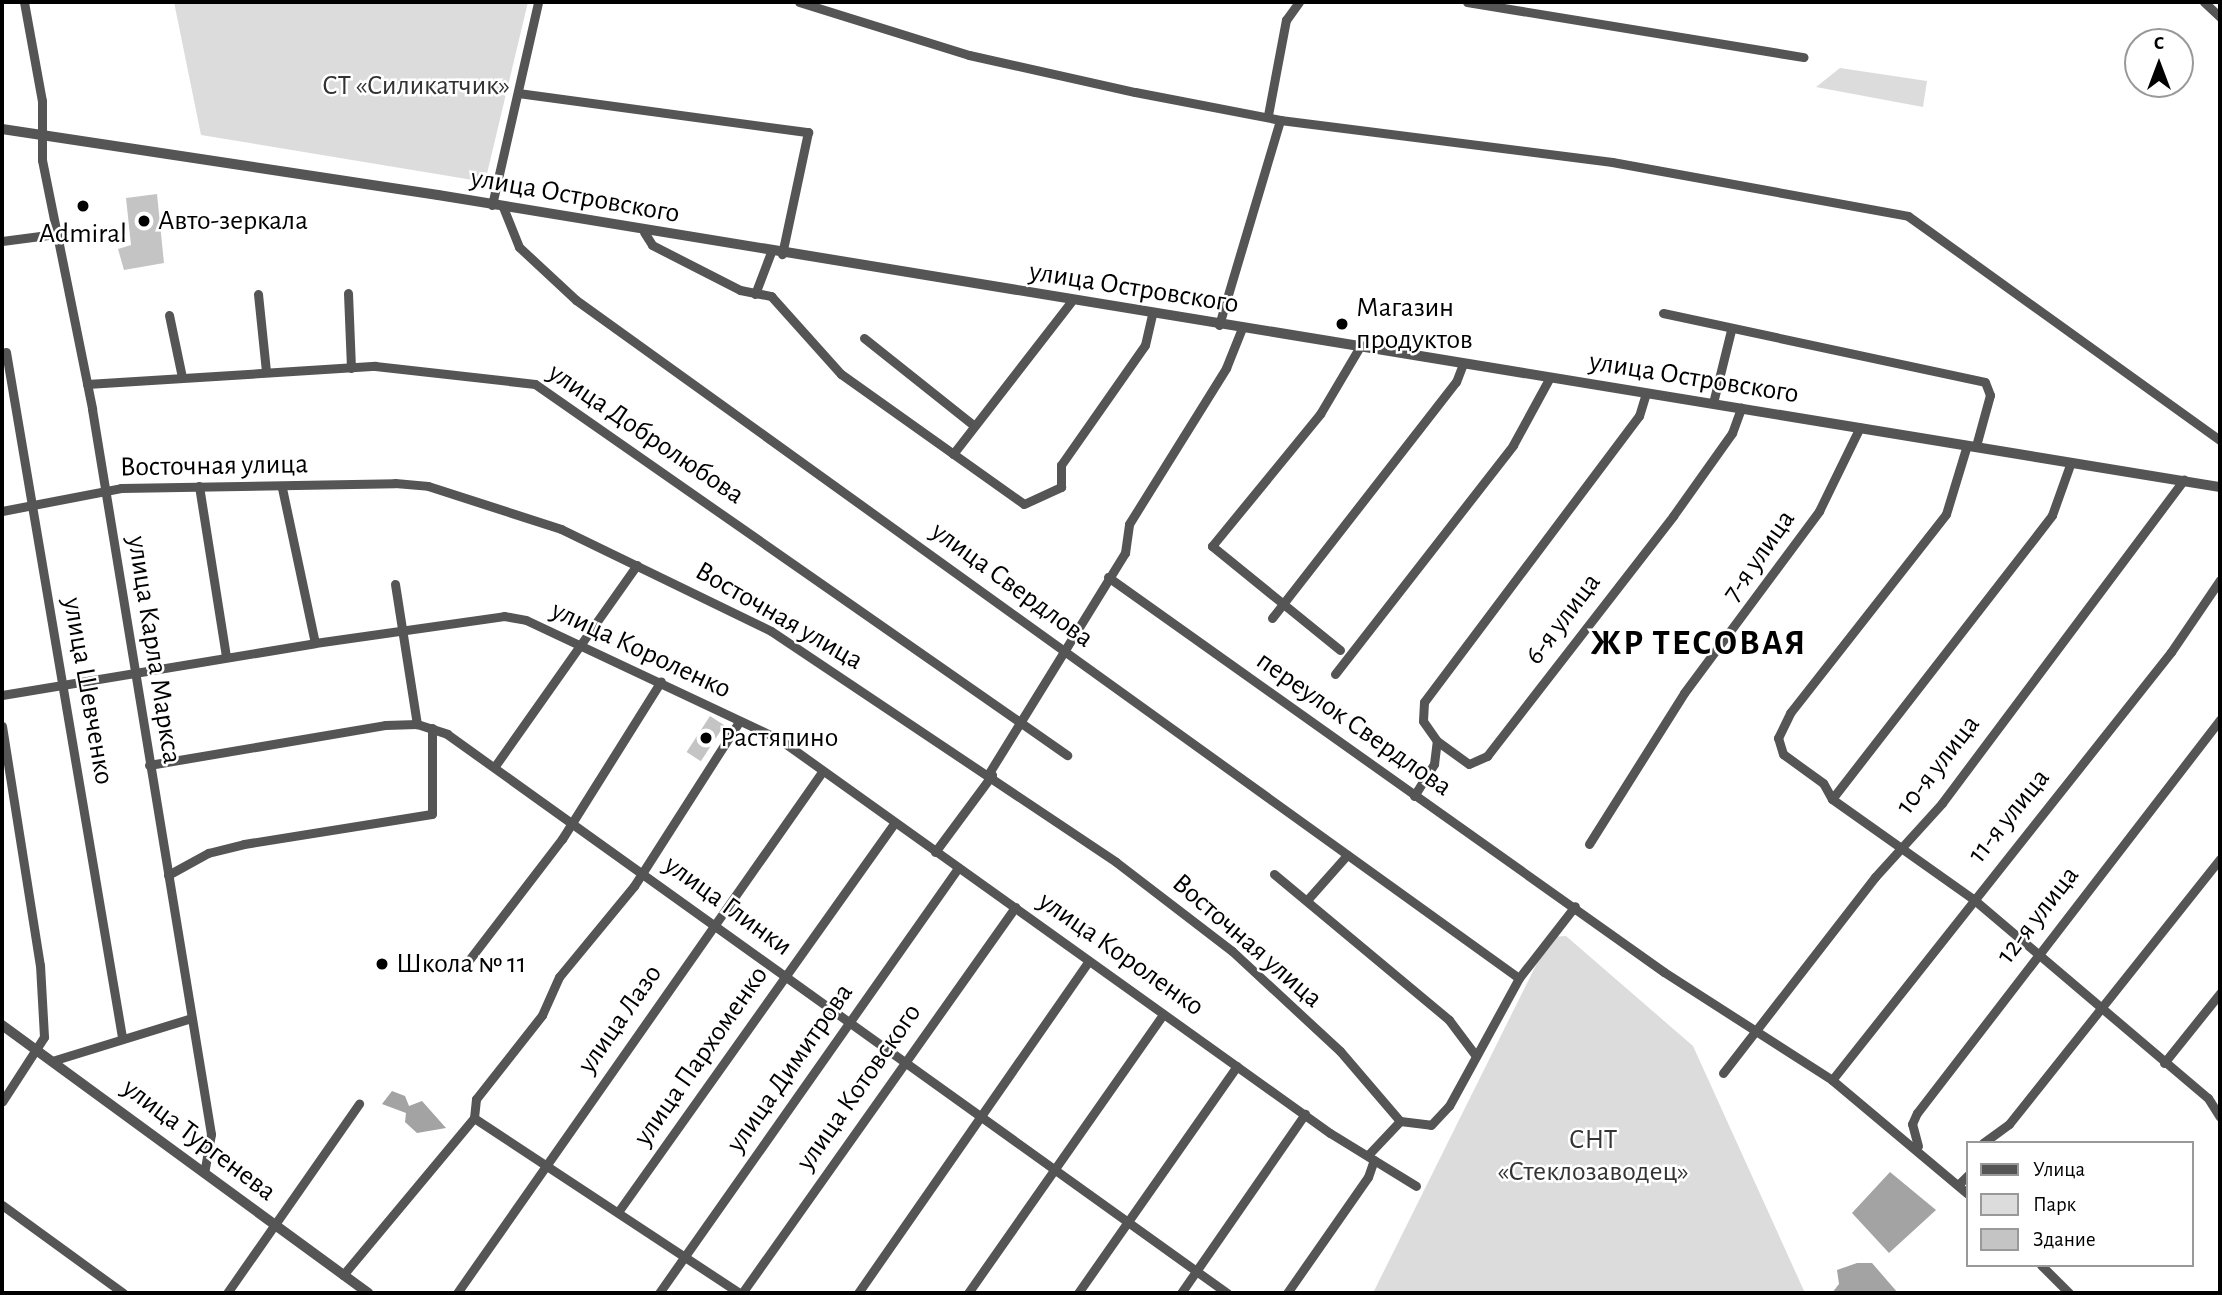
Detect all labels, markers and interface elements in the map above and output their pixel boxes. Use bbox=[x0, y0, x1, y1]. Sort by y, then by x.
north arrow bbox=[2124, 28, 2194, 98]
text: С bbox=[2154, 34, 2164, 53]
park label: СТ «Силикатчик» bbox=[322, 69, 510, 103]
street label: улица Островского bbox=[468, 161, 682, 231]
marker: Admiral bbox=[75, 198, 91, 214]
place label: Авто-зеркала bbox=[158, 204, 308, 238]
marker: Авто-зеркала bbox=[136, 213, 152, 229]
place label: Admiral bbox=[39, 217, 127, 251]
street label: улица Островского bbox=[1027, 255, 1241, 321]
place label: Магазин продуктов bbox=[1356, 291, 1473, 357]
marker: Магазин продуктов bbox=[1334, 316, 1350, 332]
street label: улица Островского bbox=[1587, 345, 1801, 411]
street label: улица Добролюбова bbox=[542, 356, 750, 512]
street label: Восточная улица bbox=[120, 448, 308, 484]
street label: 7-я улица bbox=[1715, 504, 1803, 608]
street label: улица Свердлова bbox=[924, 515, 1100, 655]
street label: улица Карла Маркса bbox=[119, 534, 189, 766]
street label: Восточная улица bbox=[689, 554, 869, 678]
street label: 6-я улица bbox=[1518, 567, 1608, 671]
street label: улица Короленко bbox=[546, 594, 736, 706]
street label: улица Шевченко bbox=[55, 595, 121, 787]
district label: ЖР ТЕСОВАЯ bbox=[1592, 623, 1806, 665]
street label: переулок Свердлова bbox=[1250, 644, 1458, 804]
street label: 10-я улица bbox=[1889, 709, 1987, 821]
place label: Растяпино bbox=[720, 721, 838, 755]
marker: Растяпино bbox=[698, 730, 714, 746]
street label: 11-я улица bbox=[1961, 762, 2057, 870]
street label: улица Глинки bbox=[657, 848, 799, 964]
street label: 12-я улица bbox=[1989, 859, 2087, 971]
street label: Восточная улица bbox=[1165, 867, 1329, 1015]
street label: улица Короленко bbox=[1032, 884, 1210, 1024]
place label: Школа № 11 bbox=[396, 947, 526, 981]
marker: Школа № 11 bbox=[374, 956, 390, 972]
street label: улица Лазо bbox=[570, 958, 670, 1080]
street label: улица Пархоменко bbox=[626, 960, 776, 1152]
street label: улица Димитрова bbox=[719, 977, 861, 1159]
street label: улица Котовского bbox=[789, 997, 929, 1177]
street label: улица Тургенева bbox=[115, 1071, 283, 1209]
park label: СНТ «Стеклозаводец» bbox=[1497, 1123, 1689, 1189]
legend bbox=[1966, 1141, 2194, 1267]
text: Улица bbox=[2033, 1159, 2085, 1180]
text: Парк bbox=[2033, 1194, 2076, 1215]
text: Здание bbox=[2033, 1229, 2096, 1250]

